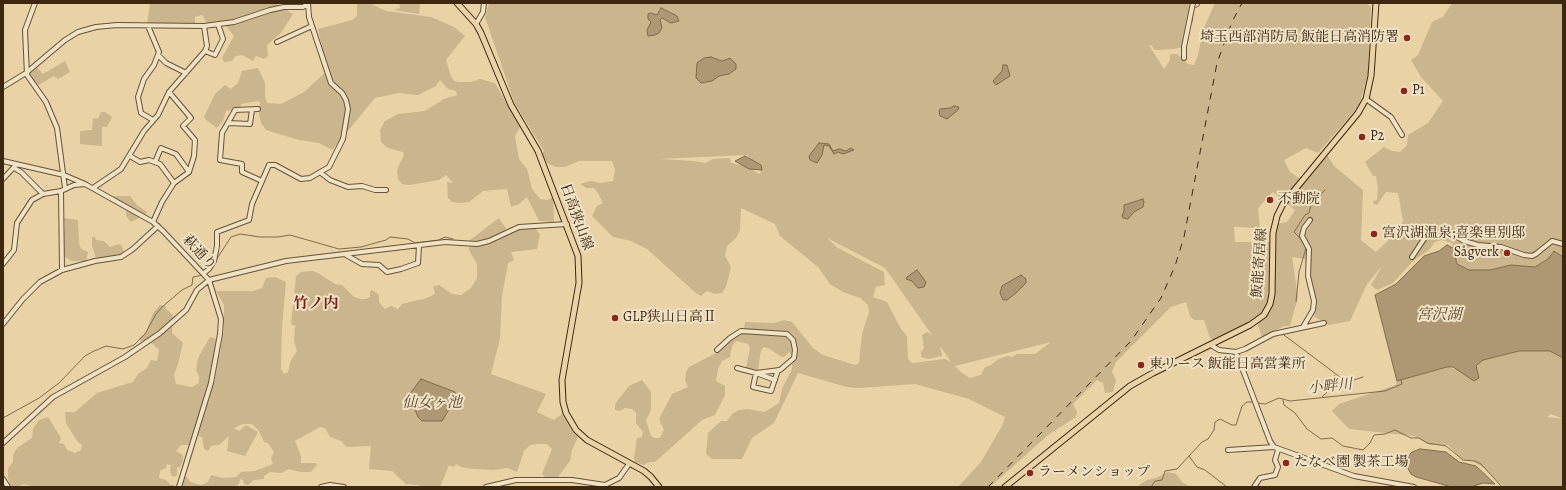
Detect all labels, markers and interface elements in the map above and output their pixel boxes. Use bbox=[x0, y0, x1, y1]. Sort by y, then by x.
place label: 埼玉西部消防局 飯能日高消防署 bbox=[1200, 30, 1399, 46]
marker: 埼玉西部消防局 飯能日高消防署 bbox=[1402, 33, 1412, 43]
place label: P1 bbox=[1412, 83, 1425, 99]
marker: P1 bbox=[1399, 86, 1409, 96]
place label: P2 bbox=[1370, 129, 1384, 145]
marker: P2 bbox=[1357, 132, 1367, 142]
street label: 日高狭山線 bbox=[556, 181, 596, 253]
place label: 不動院 bbox=[1278, 192, 1320, 208]
marker: 不動院 bbox=[1265, 195, 1275, 205]
place label: 宮沢湖温泉;喜楽里別邸 bbox=[1382, 226, 1525, 242]
street label: 飯能寄居線 bbox=[1249, 227, 1271, 299]
marker: 宮沢湖温泉;喜楽里別邸 bbox=[1369, 229, 1379, 239]
street label: 萩通り bbox=[179, 232, 219, 274]
place label: Sågverk bbox=[1454, 245, 1499, 261]
marker: Sågverk bbox=[1502, 248, 1512, 258]
district label: 竹ノ内 bbox=[294, 295, 338, 313]
water label: 宮沢湖 bbox=[1417, 306, 1461, 324]
place label: GLP狭山日高Ⅱ bbox=[623, 310, 717, 326]
marker: GLP狭山日高Ⅱ bbox=[610, 313, 620, 323]
place label: 東リース 飯能日高営業所 bbox=[1149, 357, 1306, 373]
marker: 東リース 飯能日高営業所 bbox=[1136, 360, 1146, 370]
water label: 小畔川 bbox=[1307, 376, 1353, 398]
water label: 仙女ヶ池 bbox=[402, 394, 462, 412]
place label: たなべ園 製茶工場 bbox=[1294, 455, 1409, 471]
marker: たなべ園 製茶工場 bbox=[1281, 458, 1291, 468]
place label: ラーメンショップ bbox=[1038, 465, 1150, 481]
marker: ラーメンショップ bbox=[1025, 468, 1035, 478]

